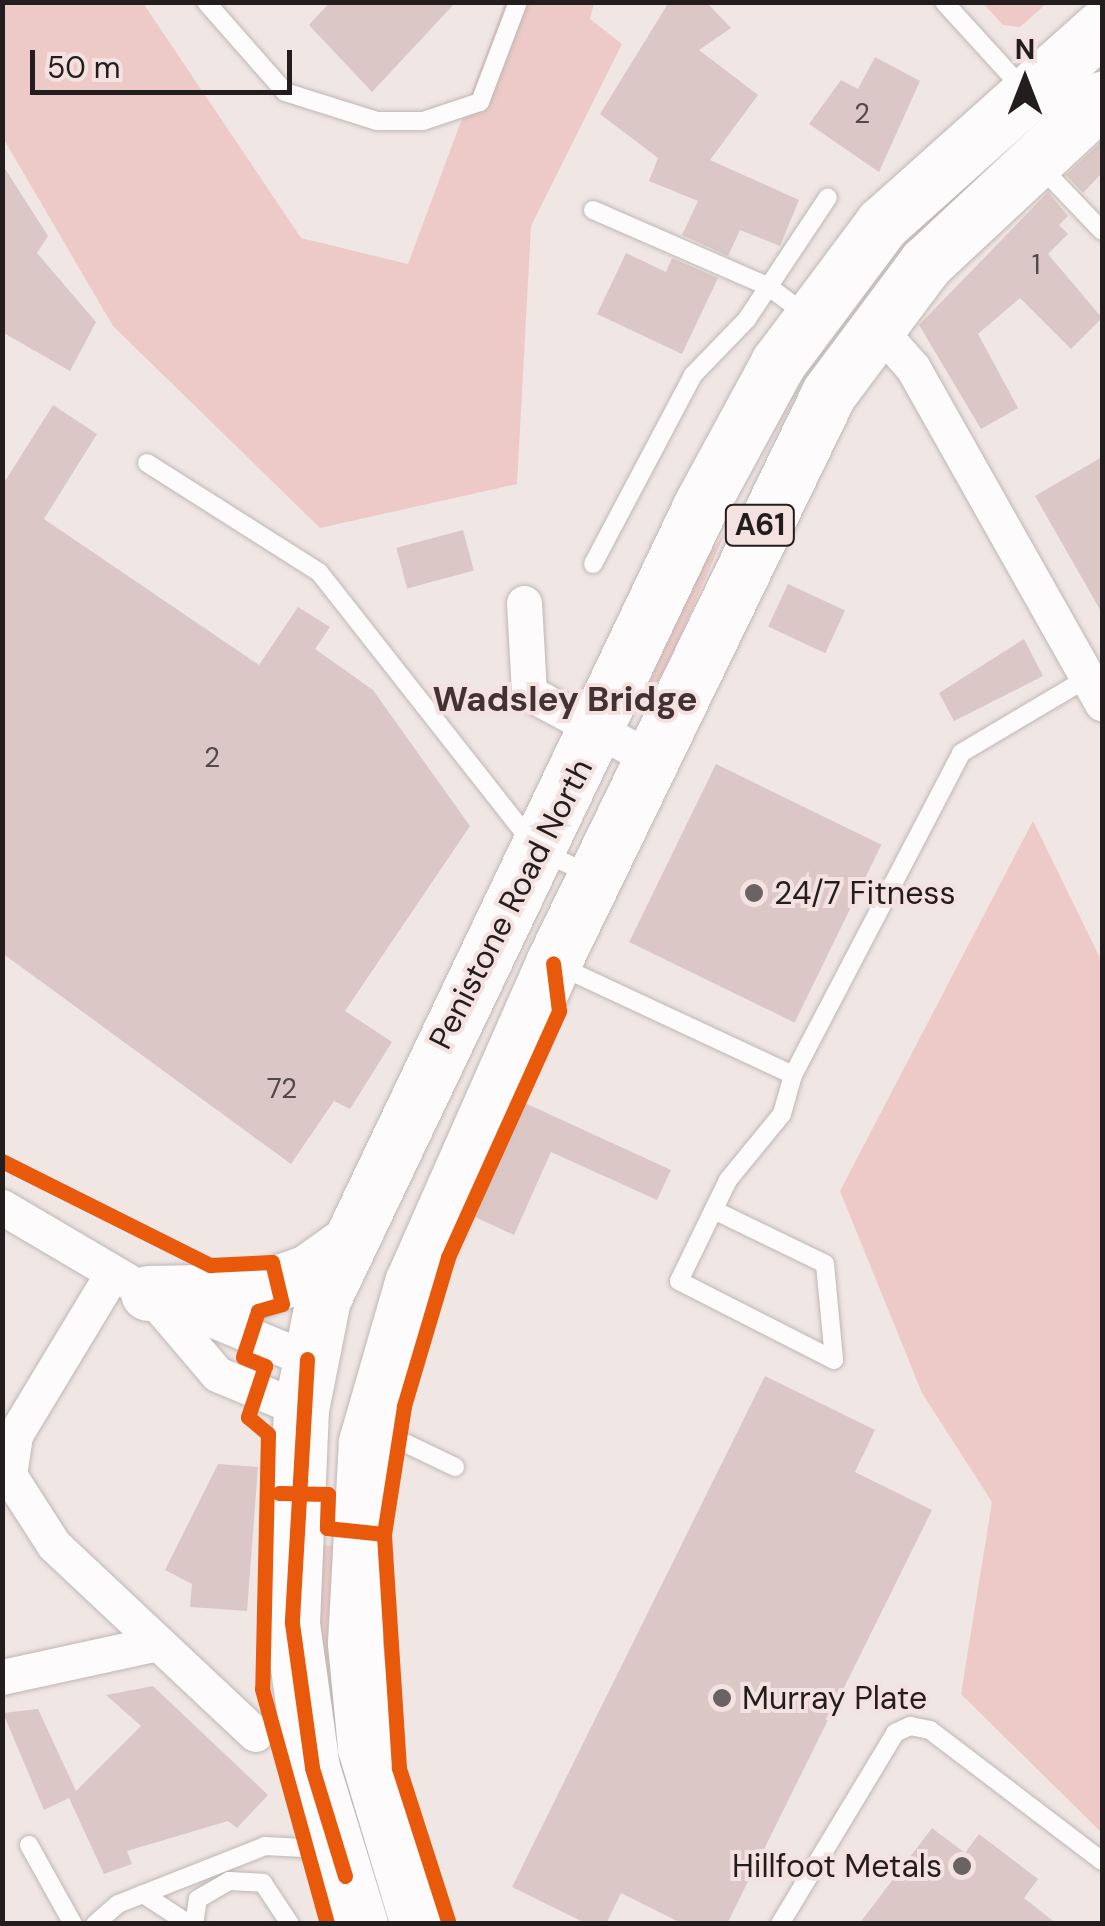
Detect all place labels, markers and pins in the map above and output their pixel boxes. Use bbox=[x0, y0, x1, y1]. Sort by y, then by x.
place label: 24/7 Fitness bbox=[774, 874, 955, 912]
marker: 24/7 Fitness bbox=[743, 882, 765, 904]
place label: Murray Plate bbox=[742, 1679, 927, 1717]
marker: Murray Plate bbox=[711, 1687, 733, 1709]
place label: Hillfoot Metals bbox=[732, 1847, 942, 1885]
marker: Hillfoot Metals bbox=[951, 1855, 973, 1877]

